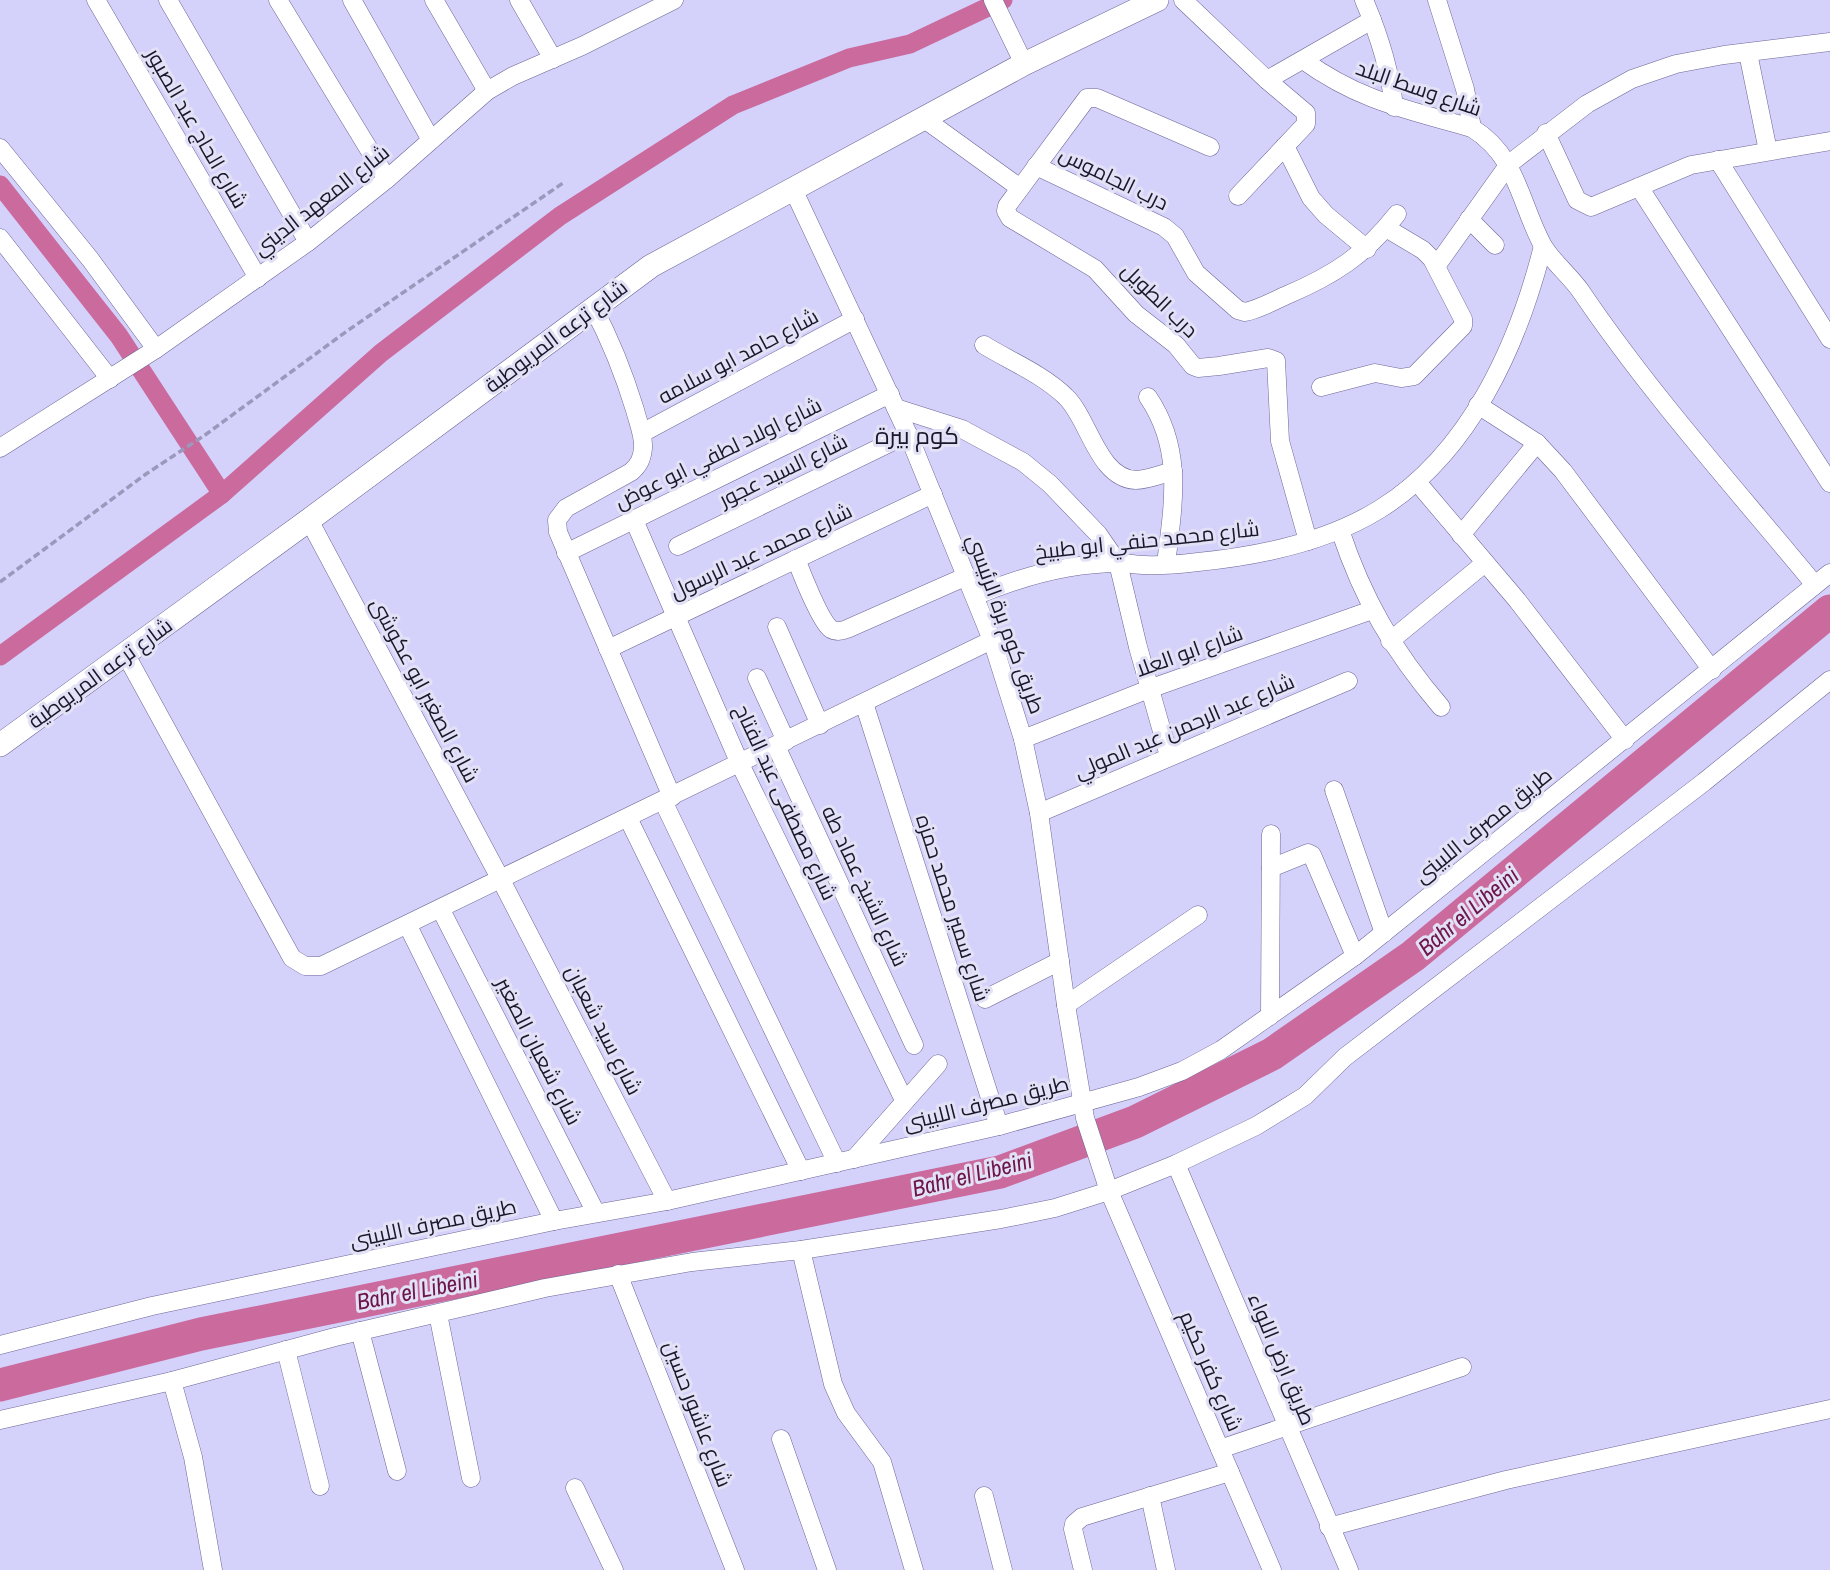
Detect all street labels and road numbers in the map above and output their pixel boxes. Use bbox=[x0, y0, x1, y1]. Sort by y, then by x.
street label: شارع الحاج عبد الصبور bbox=[139, 42, 255, 213]
street label: شارع وسط البلد bbox=[1352, 53, 1486, 123]
street label: شارع المعهد الديني bbox=[247, 138, 397, 264]
street label: درب الجاموس bbox=[1054, 139, 1174, 217]
street label: درب الطويل bbox=[1115, 256, 1205, 344]
street label: شارع ترعه المريوطية bbox=[479, 273, 633, 399]
street label: شارع حامد ابو سلامه bbox=[653, 301, 823, 411]
street label: شارع اولاد لطفي ابو عوض bbox=[610, 390, 827, 518]
street label: شارع السيد عجور bbox=[713, 426, 852, 514]
street label: شارع محمد عبد الرسول bbox=[665, 496, 857, 606]
street label: شارع محمد حنفي ابو طبيخ bbox=[1033, 514, 1261, 568]
street label: طريق كوم برة الرئيسي bbox=[959, 530, 1052, 718]
street label: شارع الصغير ابو عكوشى bbox=[364, 592, 486, 788]
street label: شارع ترعه المريوطية bbox=[22, 611, 178, 735]
street label: شارع ابو العلا bbox=[1131, 618, 1247, 684]
street label: شارع عبد الرحمن عبد المولي bbox=[1069, 666, 1299, 787]
street label: شارع مصطفى عبد الفتاح bbox=[728, 699, 844, 905]
street label: طريق مصرف اللبينى bbox=[1408, 760, 1558, 890]
street label: شارع الشيخ عماد طه bbox=[815, 801, 915, 971]
street label: شارع سمير محمد حمزه bbox=[909, 811, 997, 1005]
street label: شارع سيد شعبان bbox=[559, 960, 649, 1100]
street label: شارع شعبان الصغير bbox=[489, 971, 589, 1130]
street label: طريق مصرف اللبينى bbox=[900, 1068, 1072, 1138]
street label: طريق مصرف اللبينى bbox=[347, 1191, 519, 1255]
street label: طريق ارض اللواء bbox=[1241, 1289, 1323, 1429]
street label: شارع كفر حكيم bbox=[1173, 1306, 1249, 1436]
street label: شارع عاشور حسين bbox=[657, 1337, 739, 1491]

